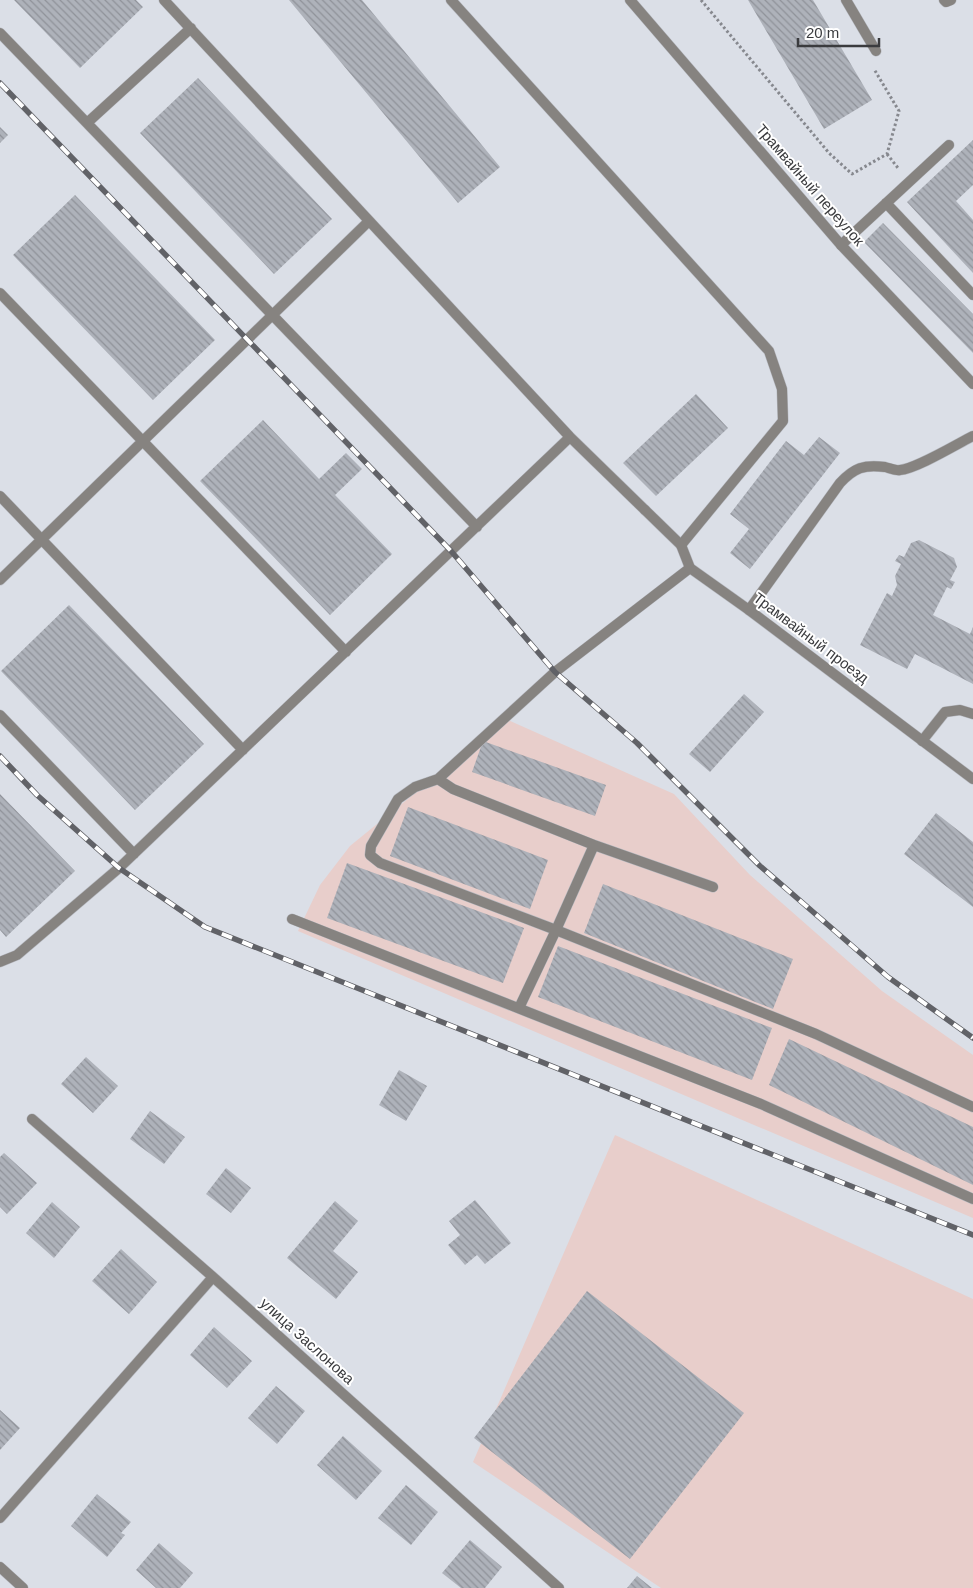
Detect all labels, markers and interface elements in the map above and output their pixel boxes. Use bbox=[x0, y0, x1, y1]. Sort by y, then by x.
scale bar bbox=[798, 15, 879, 47]
text: 20 m bbox=[806, 24, 839, 41]
street label: Трамвайный переулок bbox=[753, 120, 868, 249]
street label: Трамвайный проезд bbox=[750, 589, 872, 687]
street label: улица Заслонова bbox=[257, 1294, 358, 1388]

